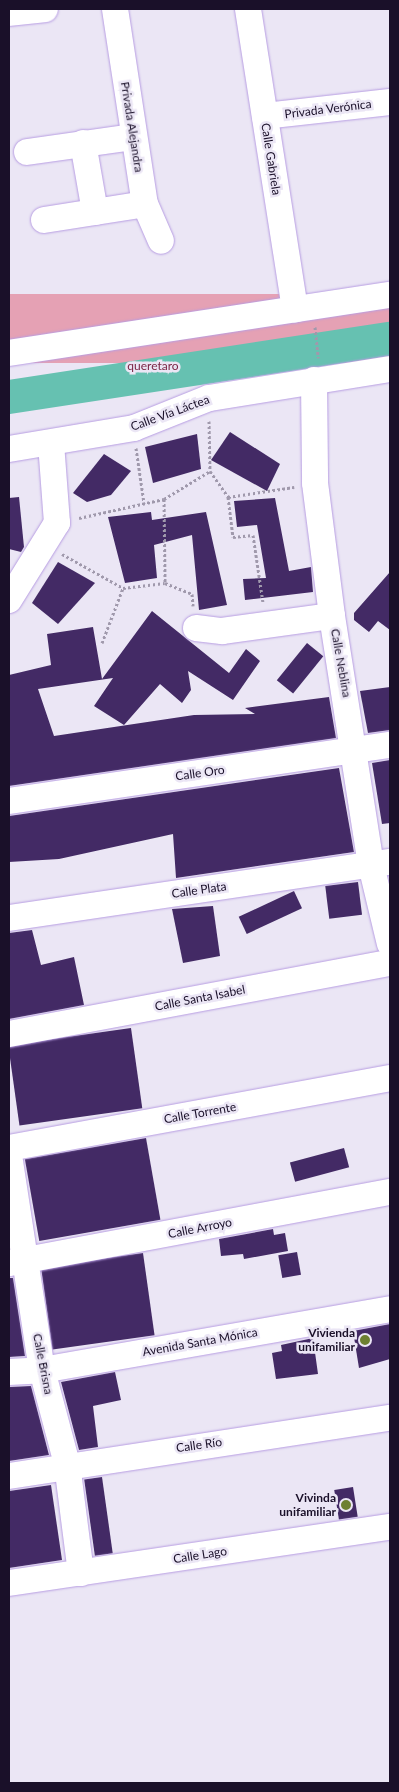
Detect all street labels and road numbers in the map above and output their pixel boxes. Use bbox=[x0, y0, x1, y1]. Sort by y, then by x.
street label: Privada Alejandra bbox=[118, 80, 146, 174]
street label: Privada Verónica bbox=[284, 96, 372, 122]
street label: Calle Gabriela bbox=[258, 122, 284, 196]
street label: Calle Vía Láctea bbox=[128, 392, 212, 434]
street label: Calle Neblina bbox=[328, 628, 354, 698]
street label: Calle Oro bbox=[175, 762, 225, 784]
street label: Calle Plata bbox=[171, 879, 227, 901]
street label: Calle Santa Isabel bbox=[154, 982, 246, 1014]
street label: Calle Torrente bbox=[163, 1100, 237, 1126]
street label: Calle Arroyo bbox=[167, 1215, 233, 1241]
street label: Avenida Santa Mónica bbox=[141, 1325, 259, 1359]
street label: Calle Brisna bbox=[30, 1332, 56, 1396]
street label: Calle Río bbox=[175, 1435, 223, 1455]
street label: Calle Lago bbox=[172, 1544, 228, 1566]

